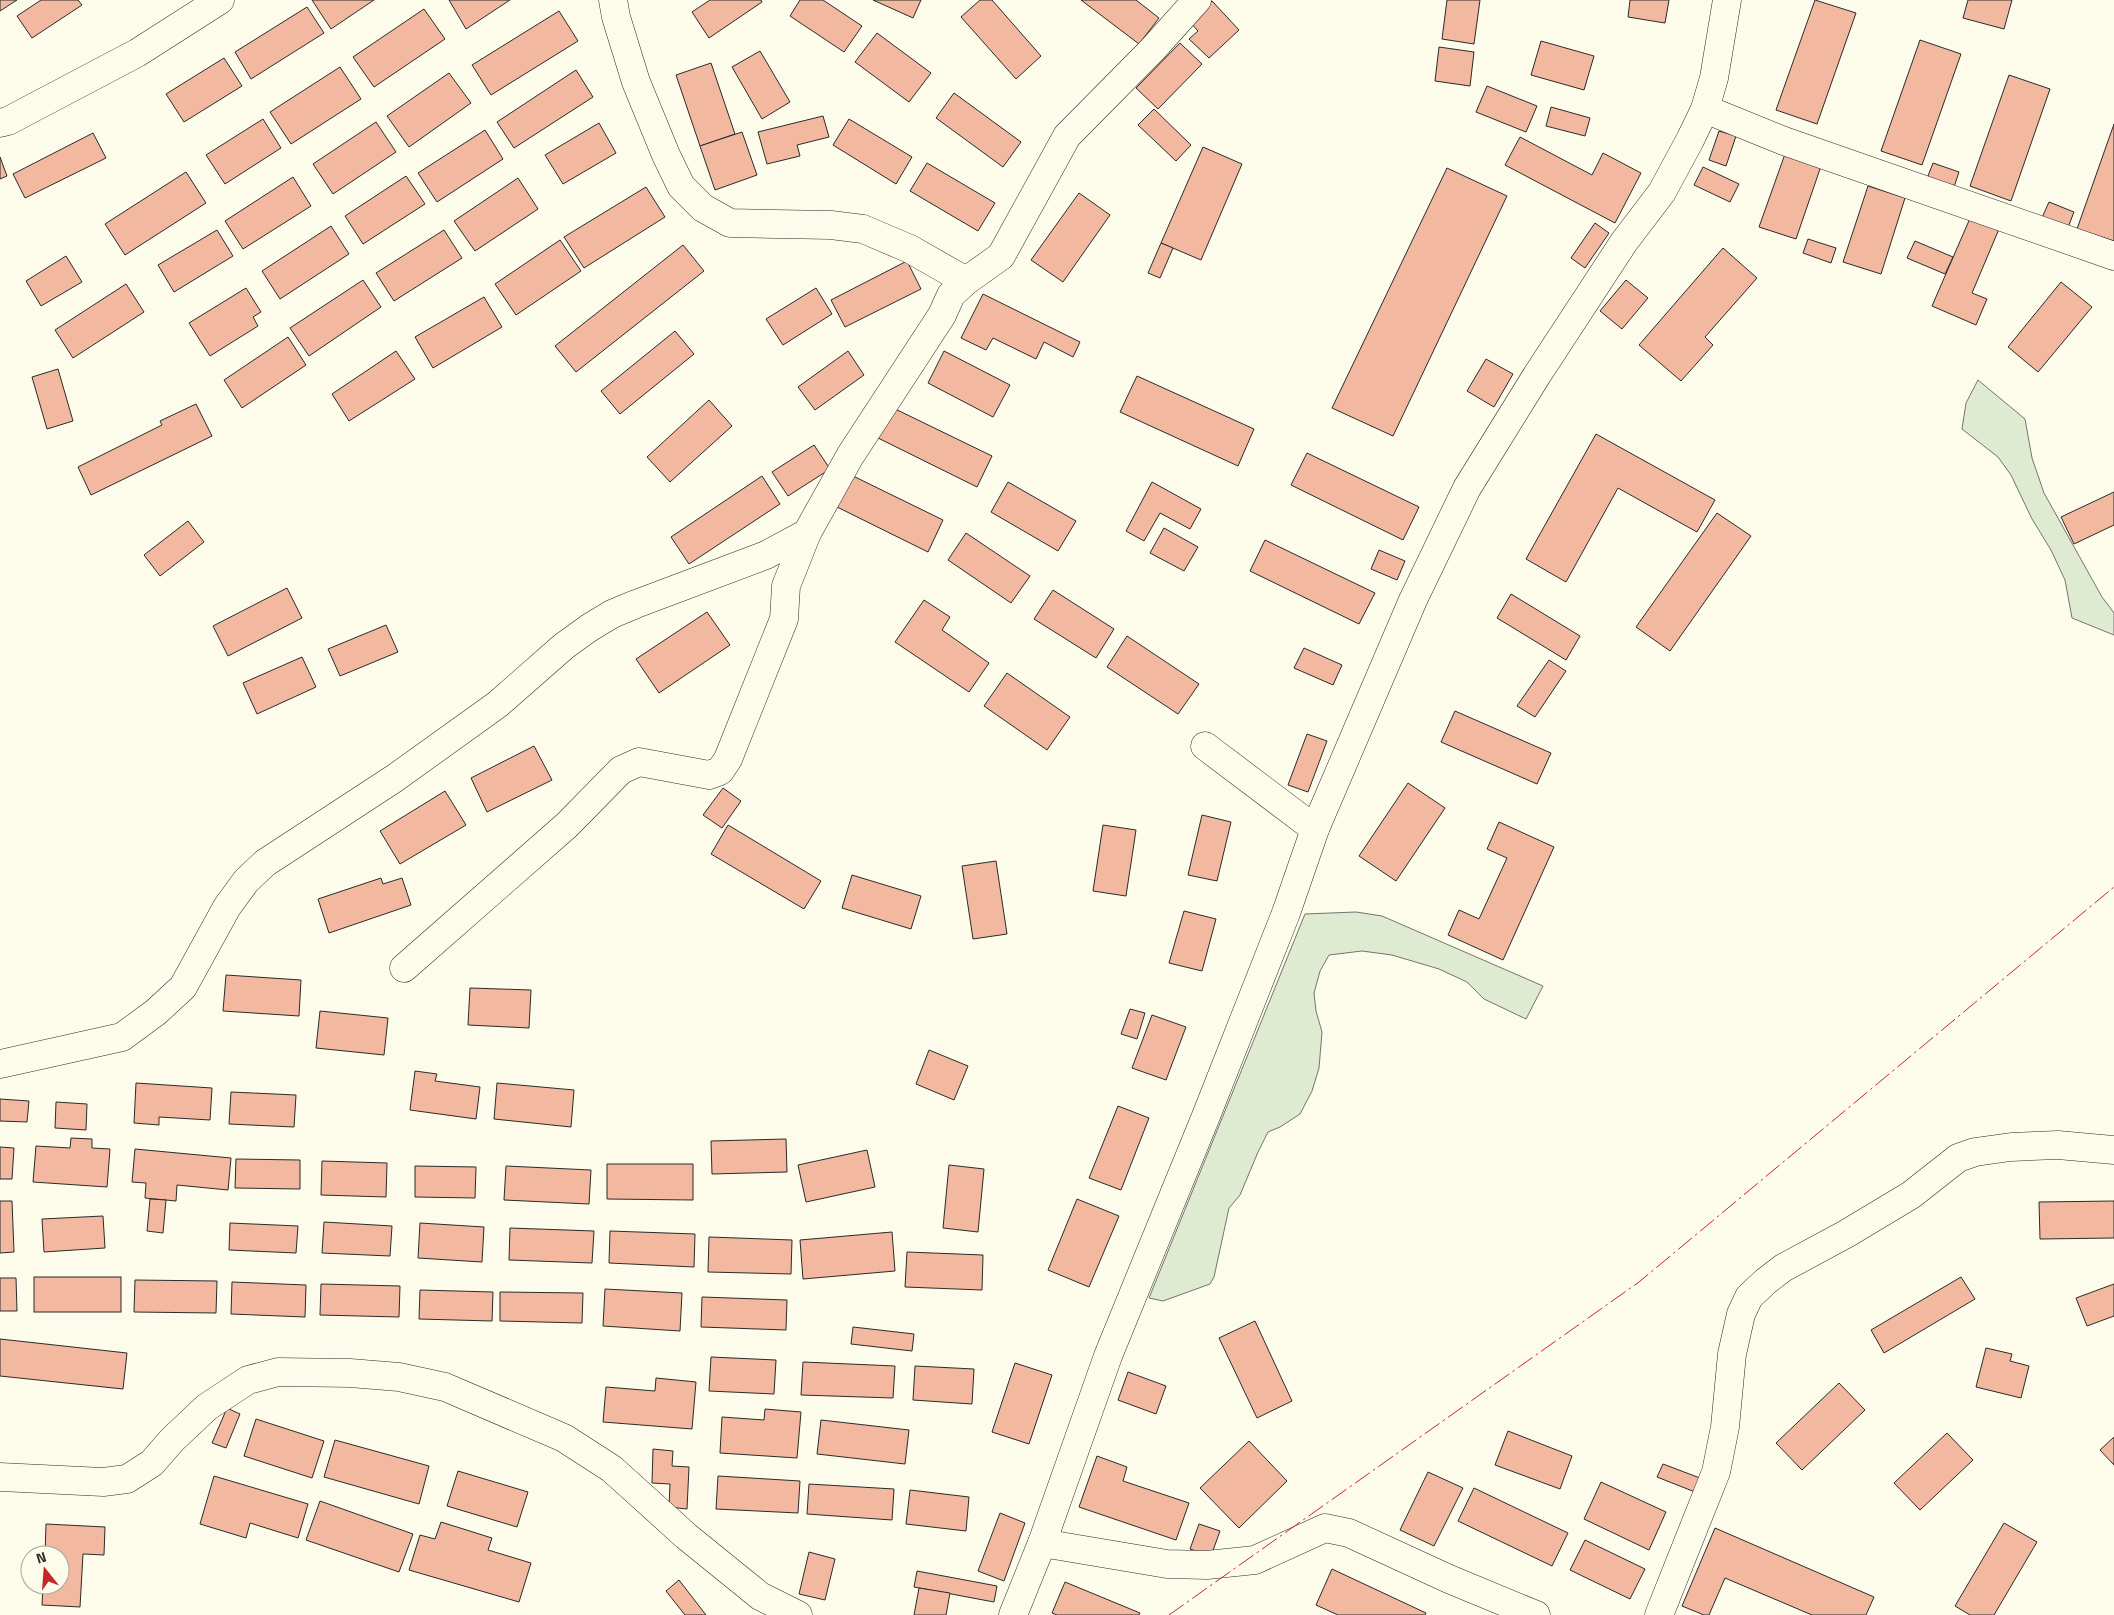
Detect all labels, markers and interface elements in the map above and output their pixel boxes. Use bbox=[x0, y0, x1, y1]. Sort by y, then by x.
north arrow bbox=[20, 1545, 70, 1595]
text: N bbox=[33, 1546, 49, 1569]

